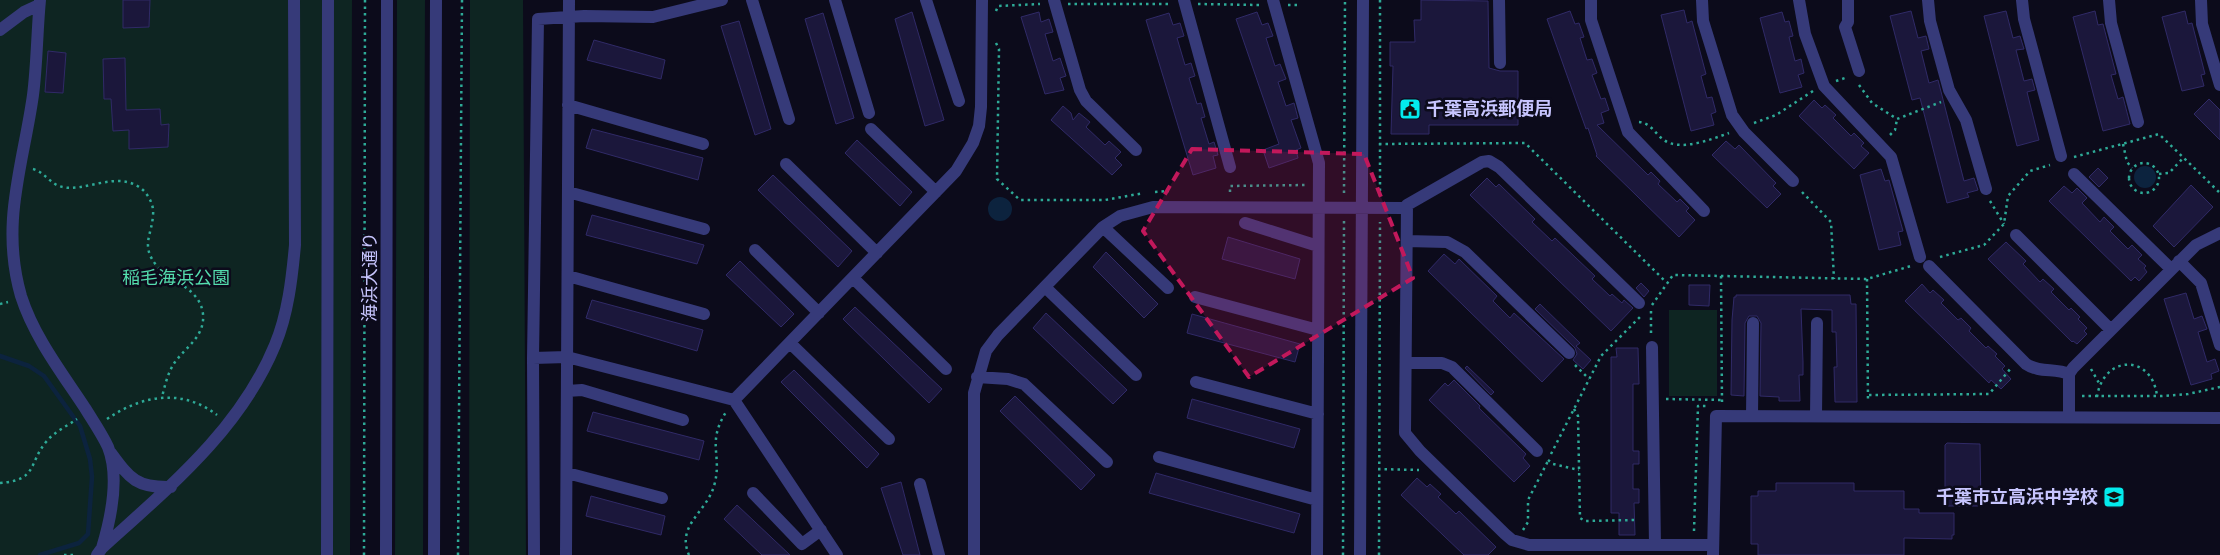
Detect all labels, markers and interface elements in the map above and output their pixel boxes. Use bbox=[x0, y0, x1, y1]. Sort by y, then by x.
public building icon: 千葉高浜郵便局 bbox=[1398, 97, 1422, 121]
place label: 千葉高浜郵便局 bbox=[1426, 99, 1552, 122]
street label: 海浜大通り bbox=[360, 232, 383, 322]
park label: 稲毛海浜公園 bbox=[122, 268, 230, 291]
school or university icon: 千葉市立高浜中学校 bbox=[2102, 485, 2126, 509]
place label: 千葉市立高浜中学校 bbox=[1936, 487, 2098, 510]

